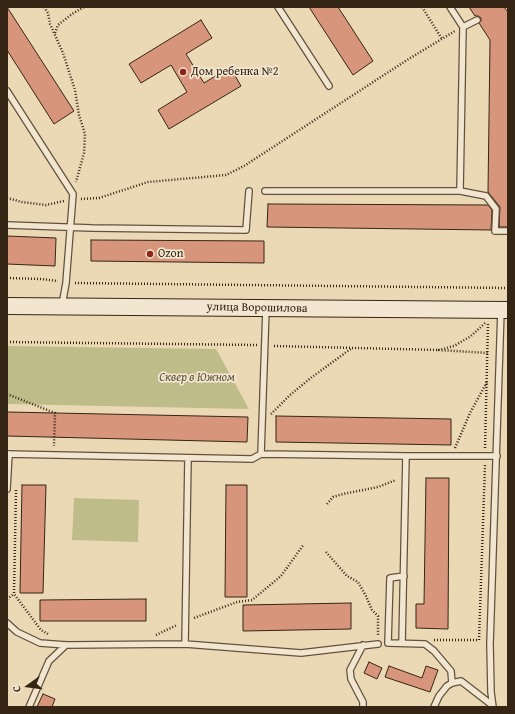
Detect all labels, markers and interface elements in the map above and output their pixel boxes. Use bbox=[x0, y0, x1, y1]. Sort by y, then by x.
place label: Дом ребенка №2 bbox=[191, 65, 279, 79]
marker: Дом ребенка №2 bbox=[178, 67, 188, 77]
place label: Ozon bbox=[158, 247, 183, 261]
marker: Ozon bbox=[145, 249, 155, 259]
street label: улица Ворошилова bbox=[206, 300, 308, 316]
park label: Сквер в Южном bbox=[159, 371, 235, 385]
north arrow bbox=[8, 666, 48, 706]
text: С bbox=[8, 684, 25, 694]

